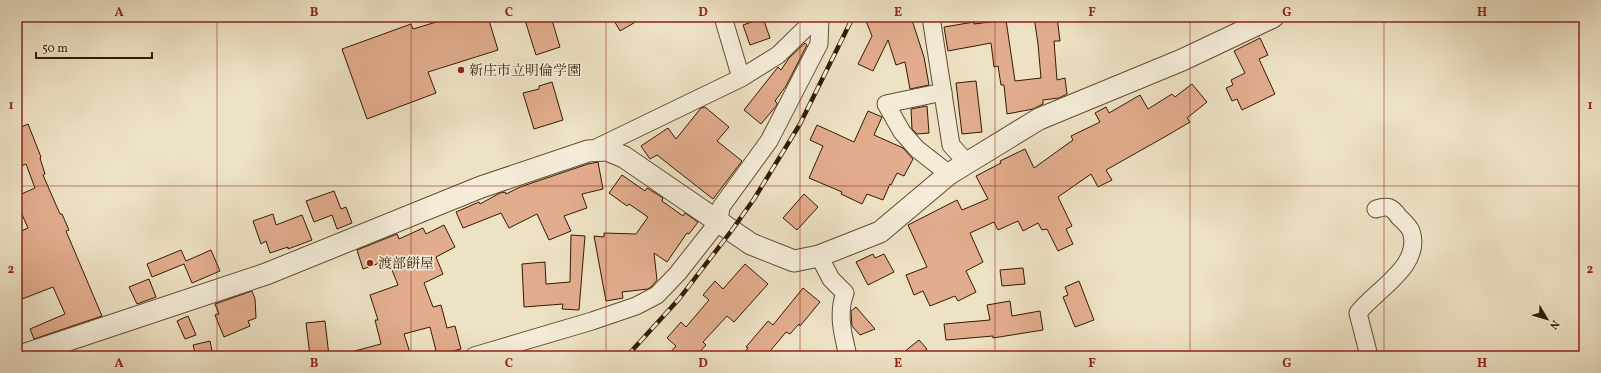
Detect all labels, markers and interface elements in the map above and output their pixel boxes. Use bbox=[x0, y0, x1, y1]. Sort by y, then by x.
text: A bbox=[114, 4, 124, 22]
text: B bbox=[310, 4, 319, 22]
text: C bbox=[505, 4, 513, 22]
text: D bbox=[698, 4, 708, 22]
text: E bbox=[894, 4, 902, 22]
text: F bbox=[1088, 4, 1096, 22]
text: G bbox=[1282, 4, 1292, 22]
text: H bbox=[1477, 4, 1487, 22]
scale bar bbox=[36, 34, 152, 60]
text: 50 m bbox=[42, 41, 68, 57]
place label: 新庄市立明倫学園 bbox=[469, 62, 581, 81]
marker: 新庄市立明倫学園 bbox=[456, 65, 466, 75]
text: 1 bbox=[8, 97, 14, 115]
text: 1 bbox=[1587, 97, 1593, 115]
place label: 渡部餅屋 bbox=[378, 255, 434, 274]
marker: 渡部餅屋 bbox=[365, 258, 375, 268]
text: 2 bbox=[8, 261, 15, 279]
text: 2 bbox=[1587, 261, 1594, 279]
north arrow bbox=[1527, 299, 1567, 339]
text: N bbox=[1545, 316, 1562, 332]
text: A bbox=[114, 355, 124, 373]
text: B bbox=[310, 355, 319, 373]
text: C bbox=[505, 355, 513, 373]
text: D bbox=[698, 355, 708, 373]
text: E bbox=[894, 355, 902, 373]
text: F bbox=[1088, 355, 1096, 373]
text: G bbox=[1282, 355, 1292, 373]
text: H bbox=[1477, 355, 1487, 373]

